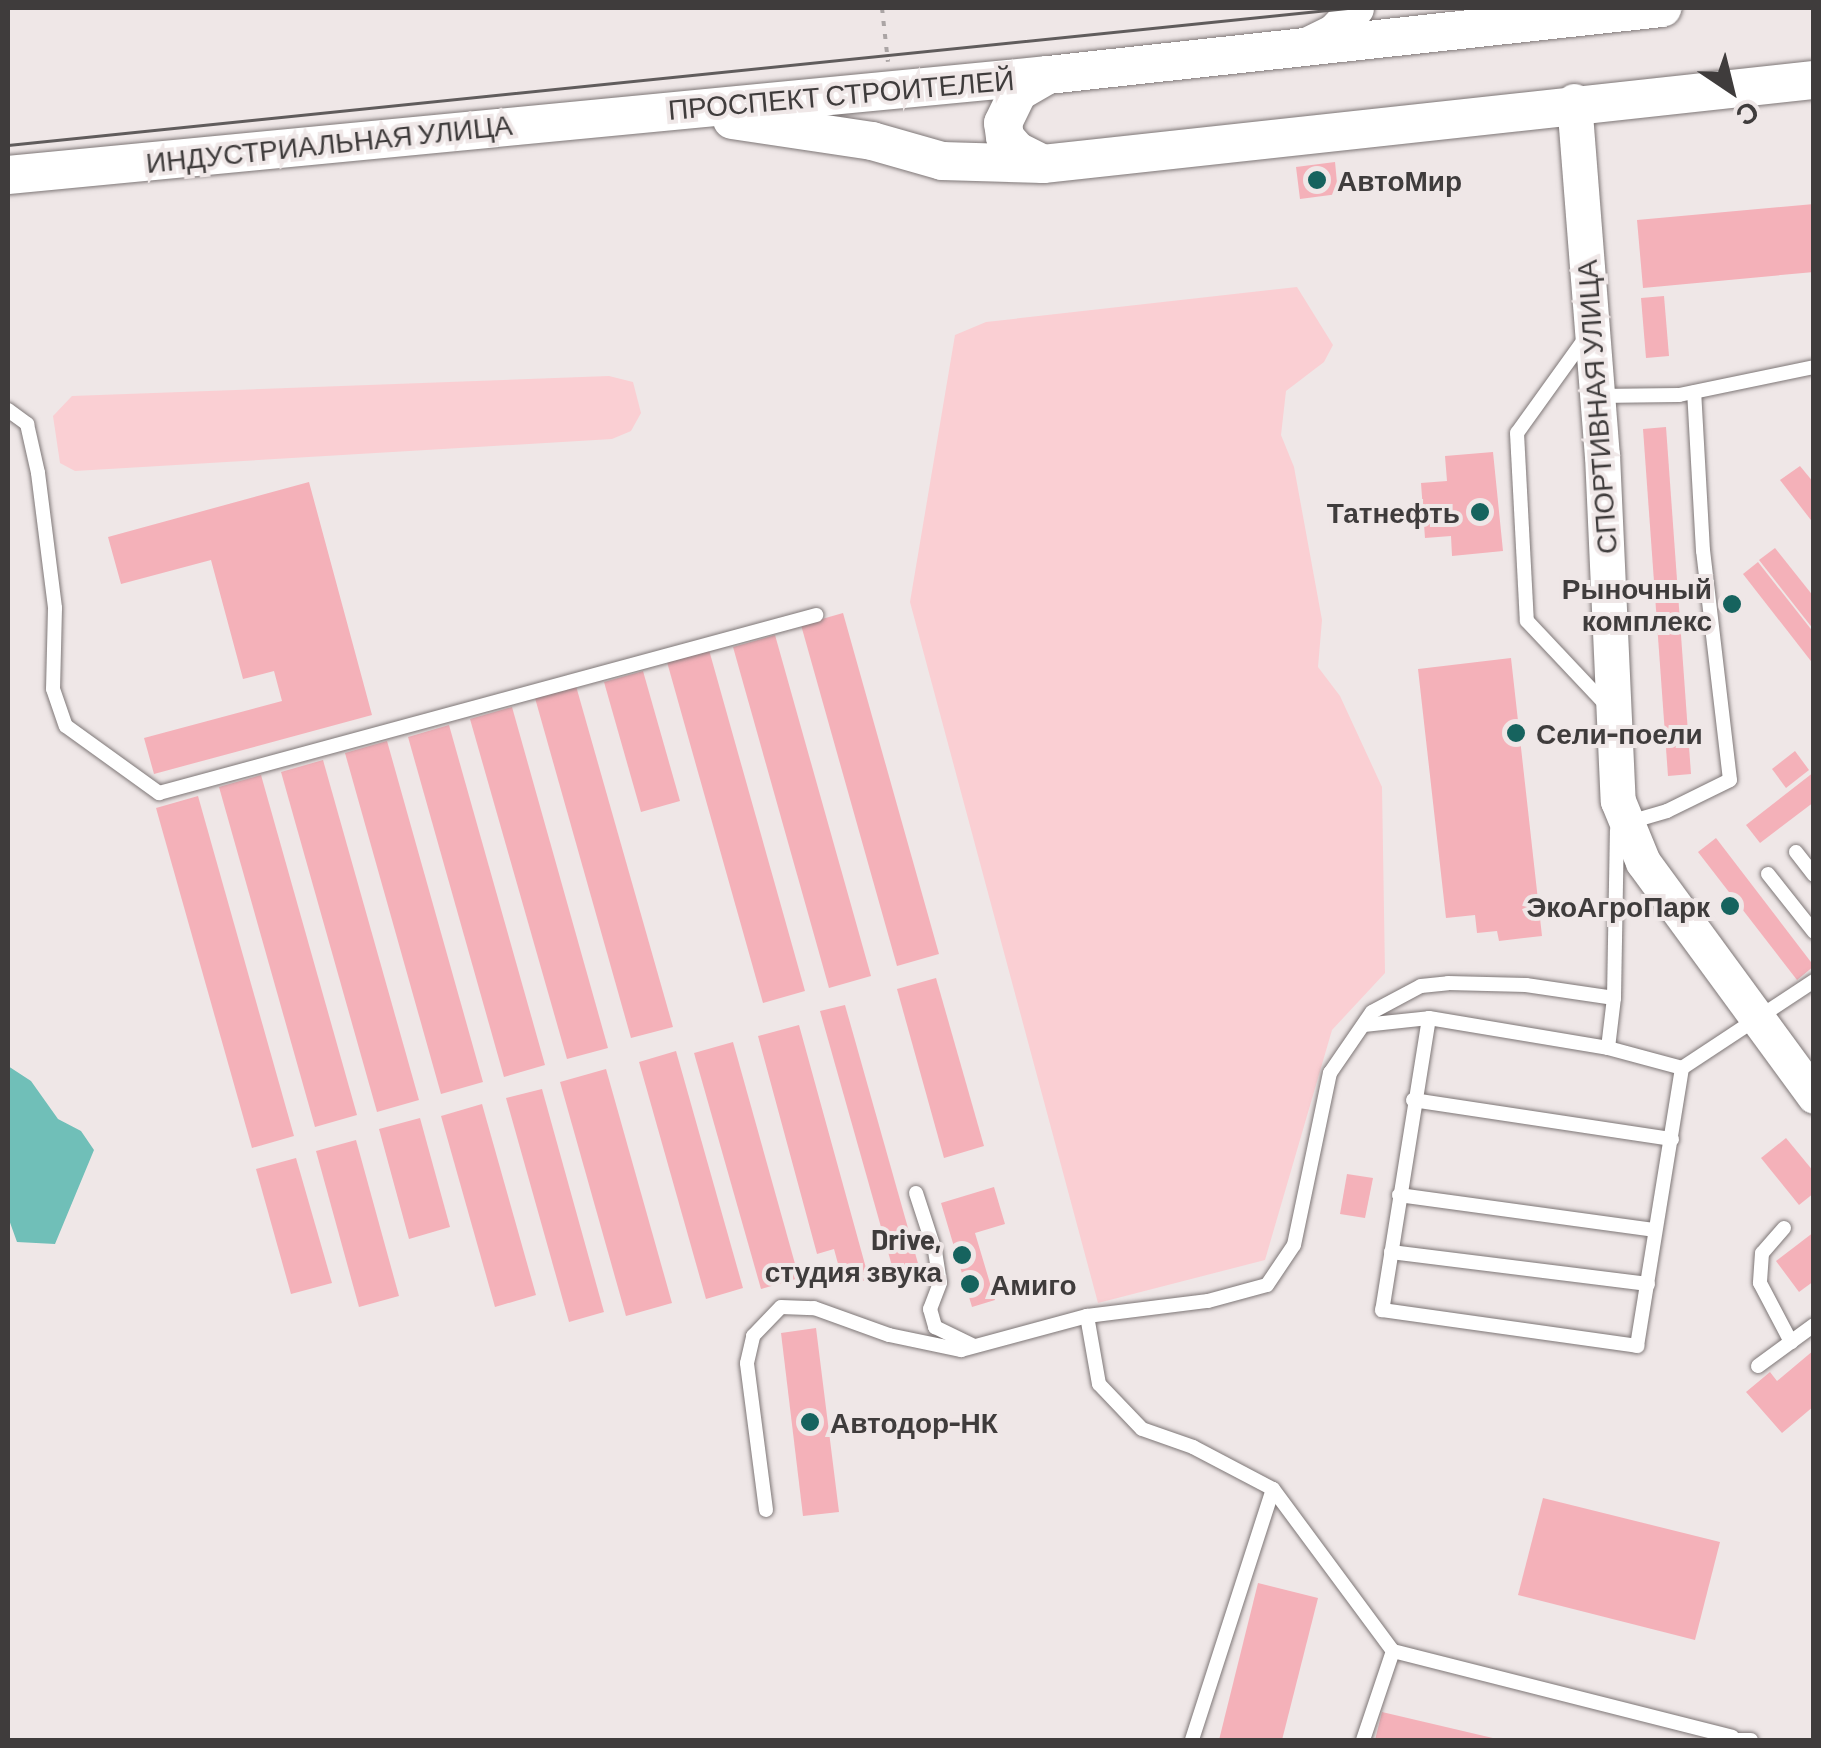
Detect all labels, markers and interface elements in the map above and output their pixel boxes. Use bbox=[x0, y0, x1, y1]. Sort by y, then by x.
north arrow bbox=[1681, 40, 1781, 140]
street label: ПРОСПЕКТ СТРОИТЕЛЕЙ bbox=[667, 62, 1015, 126]
text: С bbox=[1730, 95, 1766, 134]
street label: ИНДУСТРИАЛЬНАЯ УЛИЦА bbox=[144, 107, 514, 179]
place label: АвтоМир bbox=[1337, 163, 1462, 197]
marker: АвтоМир bbox=[1306, 169, 1328, 191]
street label: СПОРТИВНАЯ УЛИЦА bbox=[1569, 259, 1623, 555]
place label: Татнефть bbox=[1327, 495, 1460, 529]
marker: Татнефть bbox=[1469, 501, 1491, 523]
place label: Рыночный комплекс bbox=[1562, 571, 1712, 637]
marker: Рыночный комплекс bbox=[1721, 593, 1743, 615]
place label: Сели-поели bbox=[1536, 716, 1703, 750]
marker: Сели-поели bbox=[1505, 722, 1527, 744]
place label: ЭкоАгроПарк bbox=[1526, 889, 1710, 923]
marker: ЭкоАгроПарк bbox=[1719, 895, 1741, 917]
place label: Drive, студия звука bbox=[765, 1222, 942, 1288]
marker: Drive, студия звука bbox=[951, 1244, 973, 1266]
place label: Амиго bbox=[990, 1267, 1077, 1301]
marker: Амиго bbox=[959, 1273, 981, 1295]
place label: Автодор-НК bbox=[830, 1405, 998, 1439]
marker: Автодор-НК bbox=[799, 1411, 821, 1433]

